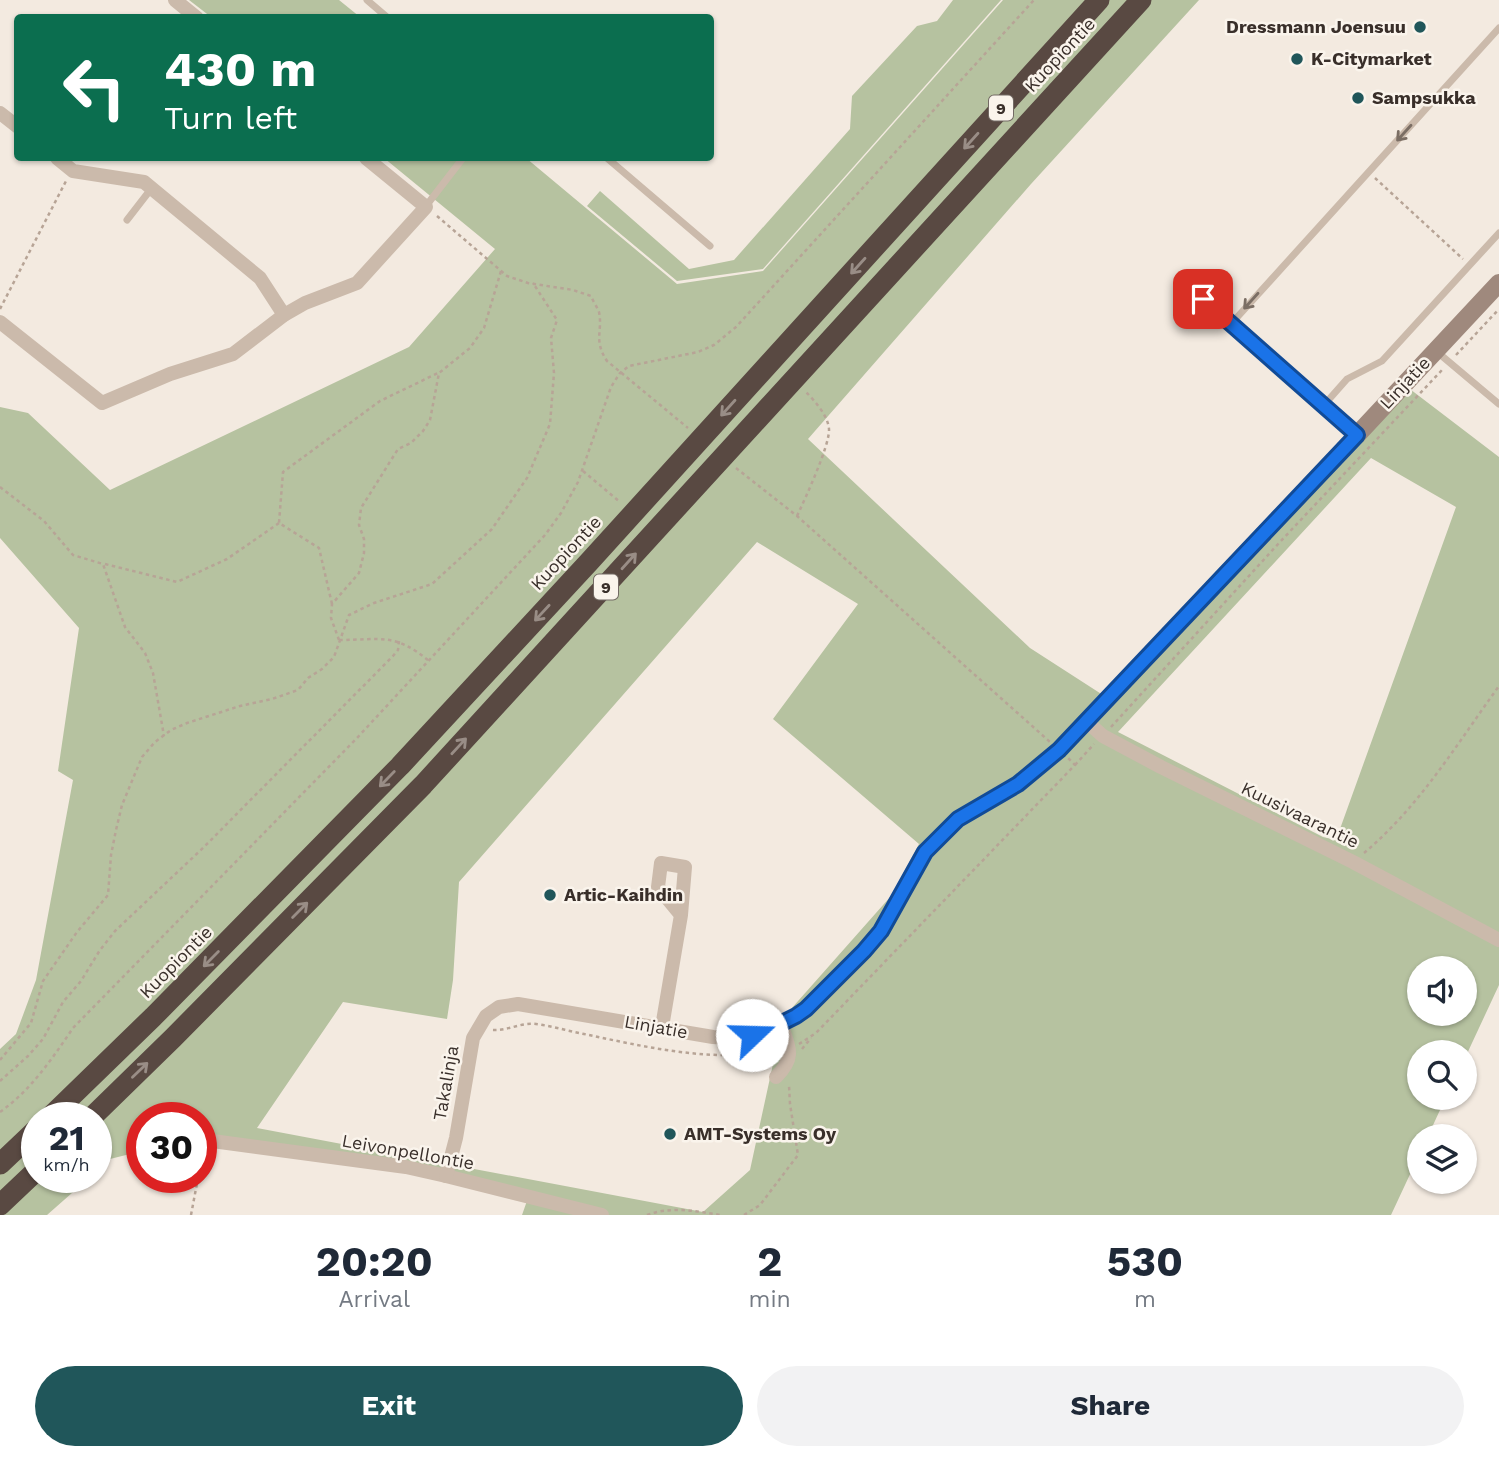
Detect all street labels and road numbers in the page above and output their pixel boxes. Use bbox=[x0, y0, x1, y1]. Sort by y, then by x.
street label: Kuopiontie bbox=[1020, 13, 1099, 96]
road number: 9 bbox=[989, 96, 1013, 120]
street label: Linjatie bbox=[1375, 352, 1434, 413]
street label: Kuopiontie bbox=[526, 511, 605, 594]
road number: 9 bbox=[594, 574, 618, 600]
street label: Kuusivaarantie bbox=[1238, 777, 1363, 852]
street label: Kuopiontie bbox=[135, 921, 216, 1002]
street label: Linjatie bbox=[623, 1011, 689, 1042]
street label: Takalinja bbox=[429, 1044, 462, 1122]
street label: Leivonpellontie bbox=[340, 1130, 476, 1174]

